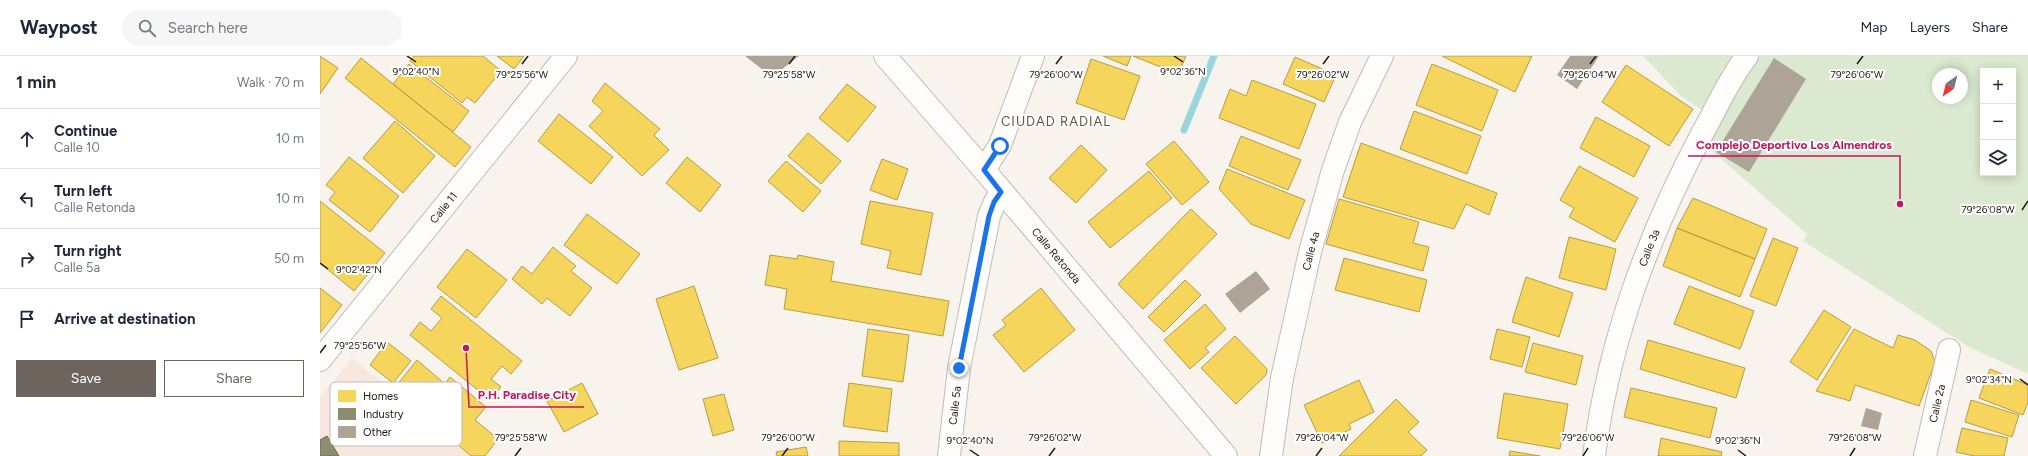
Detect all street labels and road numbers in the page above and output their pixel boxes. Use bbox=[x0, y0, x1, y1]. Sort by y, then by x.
street label: Calle 11 bbox=[427, 189, 460, 226]
street label: Calle Retonda bbox=[1029, 225, 1084, 286]
street label: Calle 3a bbox=[1636, 227, 1662, 268]
street label: Calle 4a bbox=[1300, 230, 1322, 272]
street label: Calle 2a bbox=[1926, 383, 1948, 424]
street label: Calle 5a bbox=[946, 385, 963, 425]

